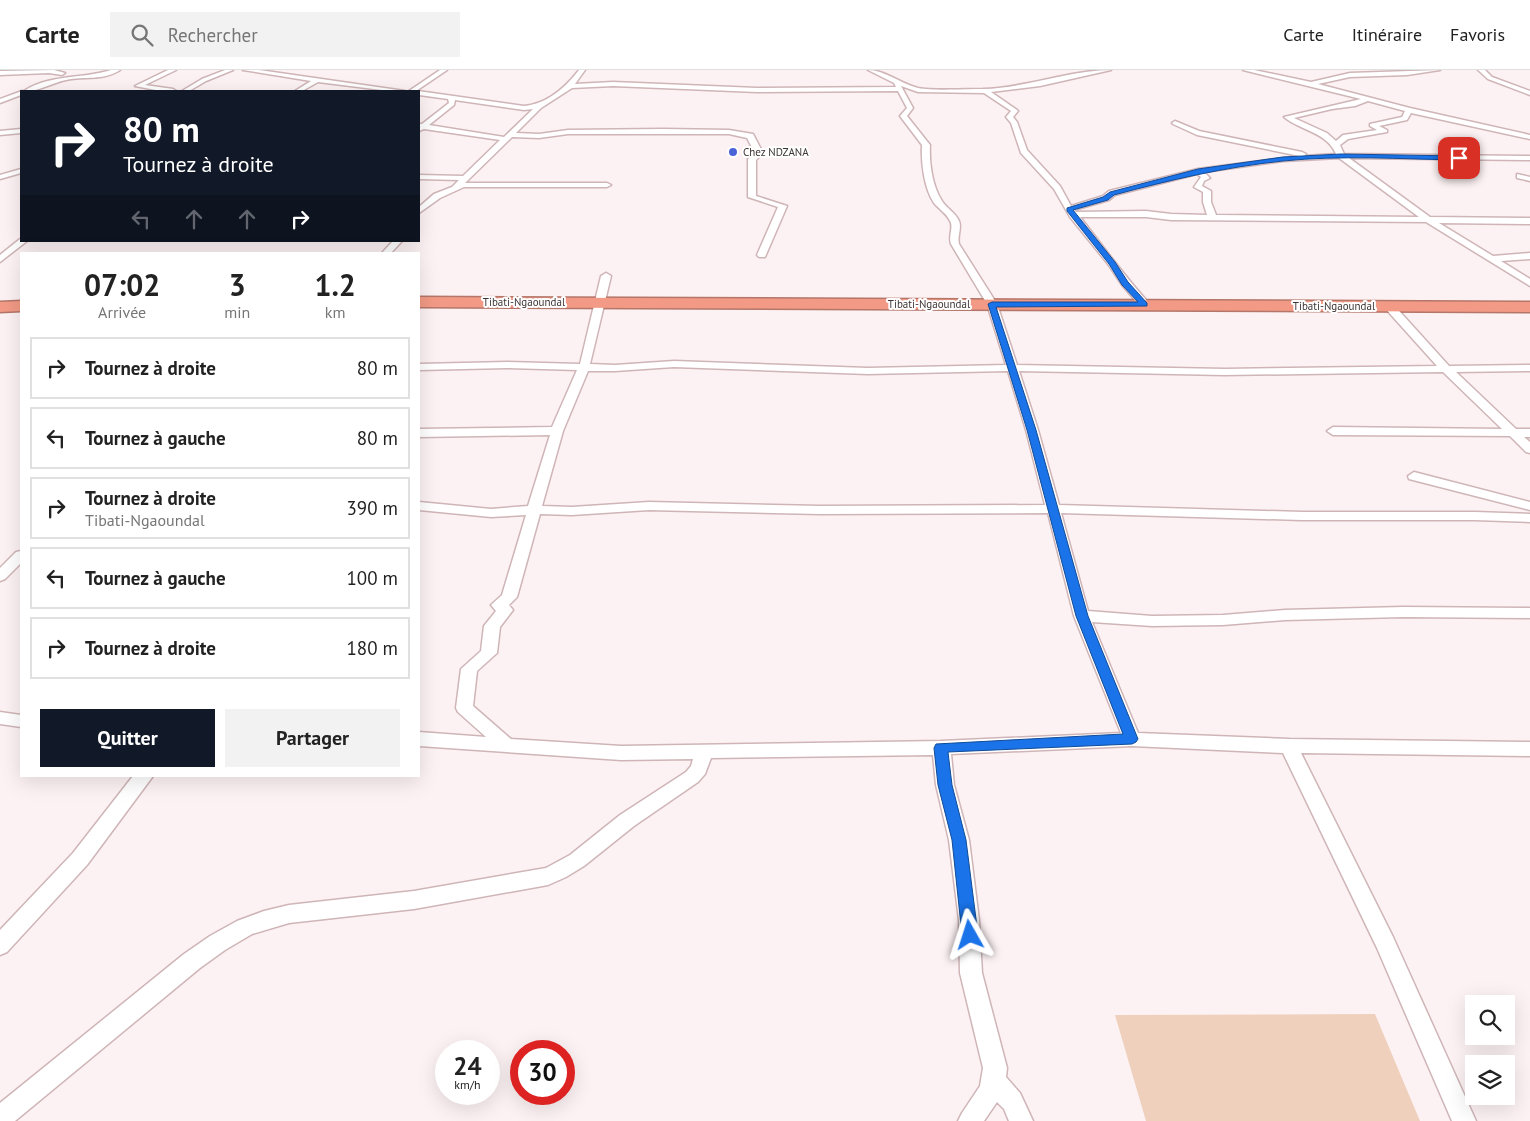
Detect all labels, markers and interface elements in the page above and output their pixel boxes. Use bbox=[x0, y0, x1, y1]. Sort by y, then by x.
search box bbox=[110, 12, 460, 57]
text: Carte bbox=[25, 19, 80, 50]
icon: search bbox=[128, 21, 156, 49]
text: Rechercher bbox=[168, 23, 258, 47]
text: Carte bbox=[1283, 23, 1324, 46]
text: Itinéraire bbox=[1352, 23, 1422, 46]
text: Favoris bbox=[1450, 23, 1505, 46]
text: 80 m bbox=[123, 106, 200, 152]
icon: right bbox=[40, 110, 105, 175]
pin bbox=[1438, 137, 1480, 179]
icon: arrive bbox=[1445, 144, 1473, 172]
place label: Chez NDZANA bbox=[743, 145, 809, 159]
marker: Chez NDZANA bbox=[727, 146, 739, 158]
text: Tournez à droite bbox=[123, 150, 274, 178]
icon: left bbox=[127, 205, 155, 233]
icon: ahead bbox=[180, 205, 208, 233]
icon: ahead bbox=[233, 205, 261, 233]
icon: right bbox=[286, 205, 314, 233]
text: 07:02 bbox=[84, 265, 160, 304]
text: 3 bbox=[229, 265, 246, 304]
text: 1.2 bbox=[314, 265, 356, 304]
street label: Tibati-Ngaoundal bbox=[483, 295, 566, 309]
street label: Tibati-Ngaoundal bbox=[888, 297, 971, 311]
street label: Tibati-Ngaoundal bbox=[1293, 299, 1376, 313]
text: Arrivée bbox=[98, 302, 146, 322]
text: min bbox=[224, 302, 250, 322]
text: km bbox=[325, 302, 345, 322]
icon: right bbox=[42, 354, 70, 382]
text: Tournez à droite bbox=[85, 356, 216, 380]
text: 80 m bbox=[357, 356, 398, 380]
icon: left bbox=[42, 424, 70, 452]
text: Tournez à gauche bbox=[85, 426, 226, 450]
text: 80 m bbox=[357, 426, 398, 450]
text: Tournez à droite bbox=[85, 486, 216, 510]
icon: right bbox=[42, 494, 70, 522]
text: 390 m bbox=[346, 496, 398, 520]
text: Tibati-Ngaoundal bbox=[85, 510, 205, 530]
icon: left bbox=[42, 564, 70, 592]
text: Tournez à gauche bbox=[85, 566, 226, 590]
text: 100 m bbox=[346, 566, 398, 590]
icon: right bbox=[42, 634, 70, 662]
text: Tournez à droite bbox=[85, 636, 216, 660]
text: 180 m bbox=[346, 636, 398, 660]
button: Quitter bbox=[40, 709, 215, 767]
button: Partager bbox=[225, 709, 400, 767]
position arrow bbox=[943, 908, 995, 960]
map controls bbox=[1465, 995, 1515, 1105]
button: search bbox=[1465, 995, 1515, 1045]
speed limit sign: 30 bbox=[510, 1040, 575, 1105]
text: 24 bbox=[453, 1050, 482, 1082]
button: layers bbox=[1465, 1055, 1515, 1105]
text: km/h bbox=[454, 1077, 481, 1092]

